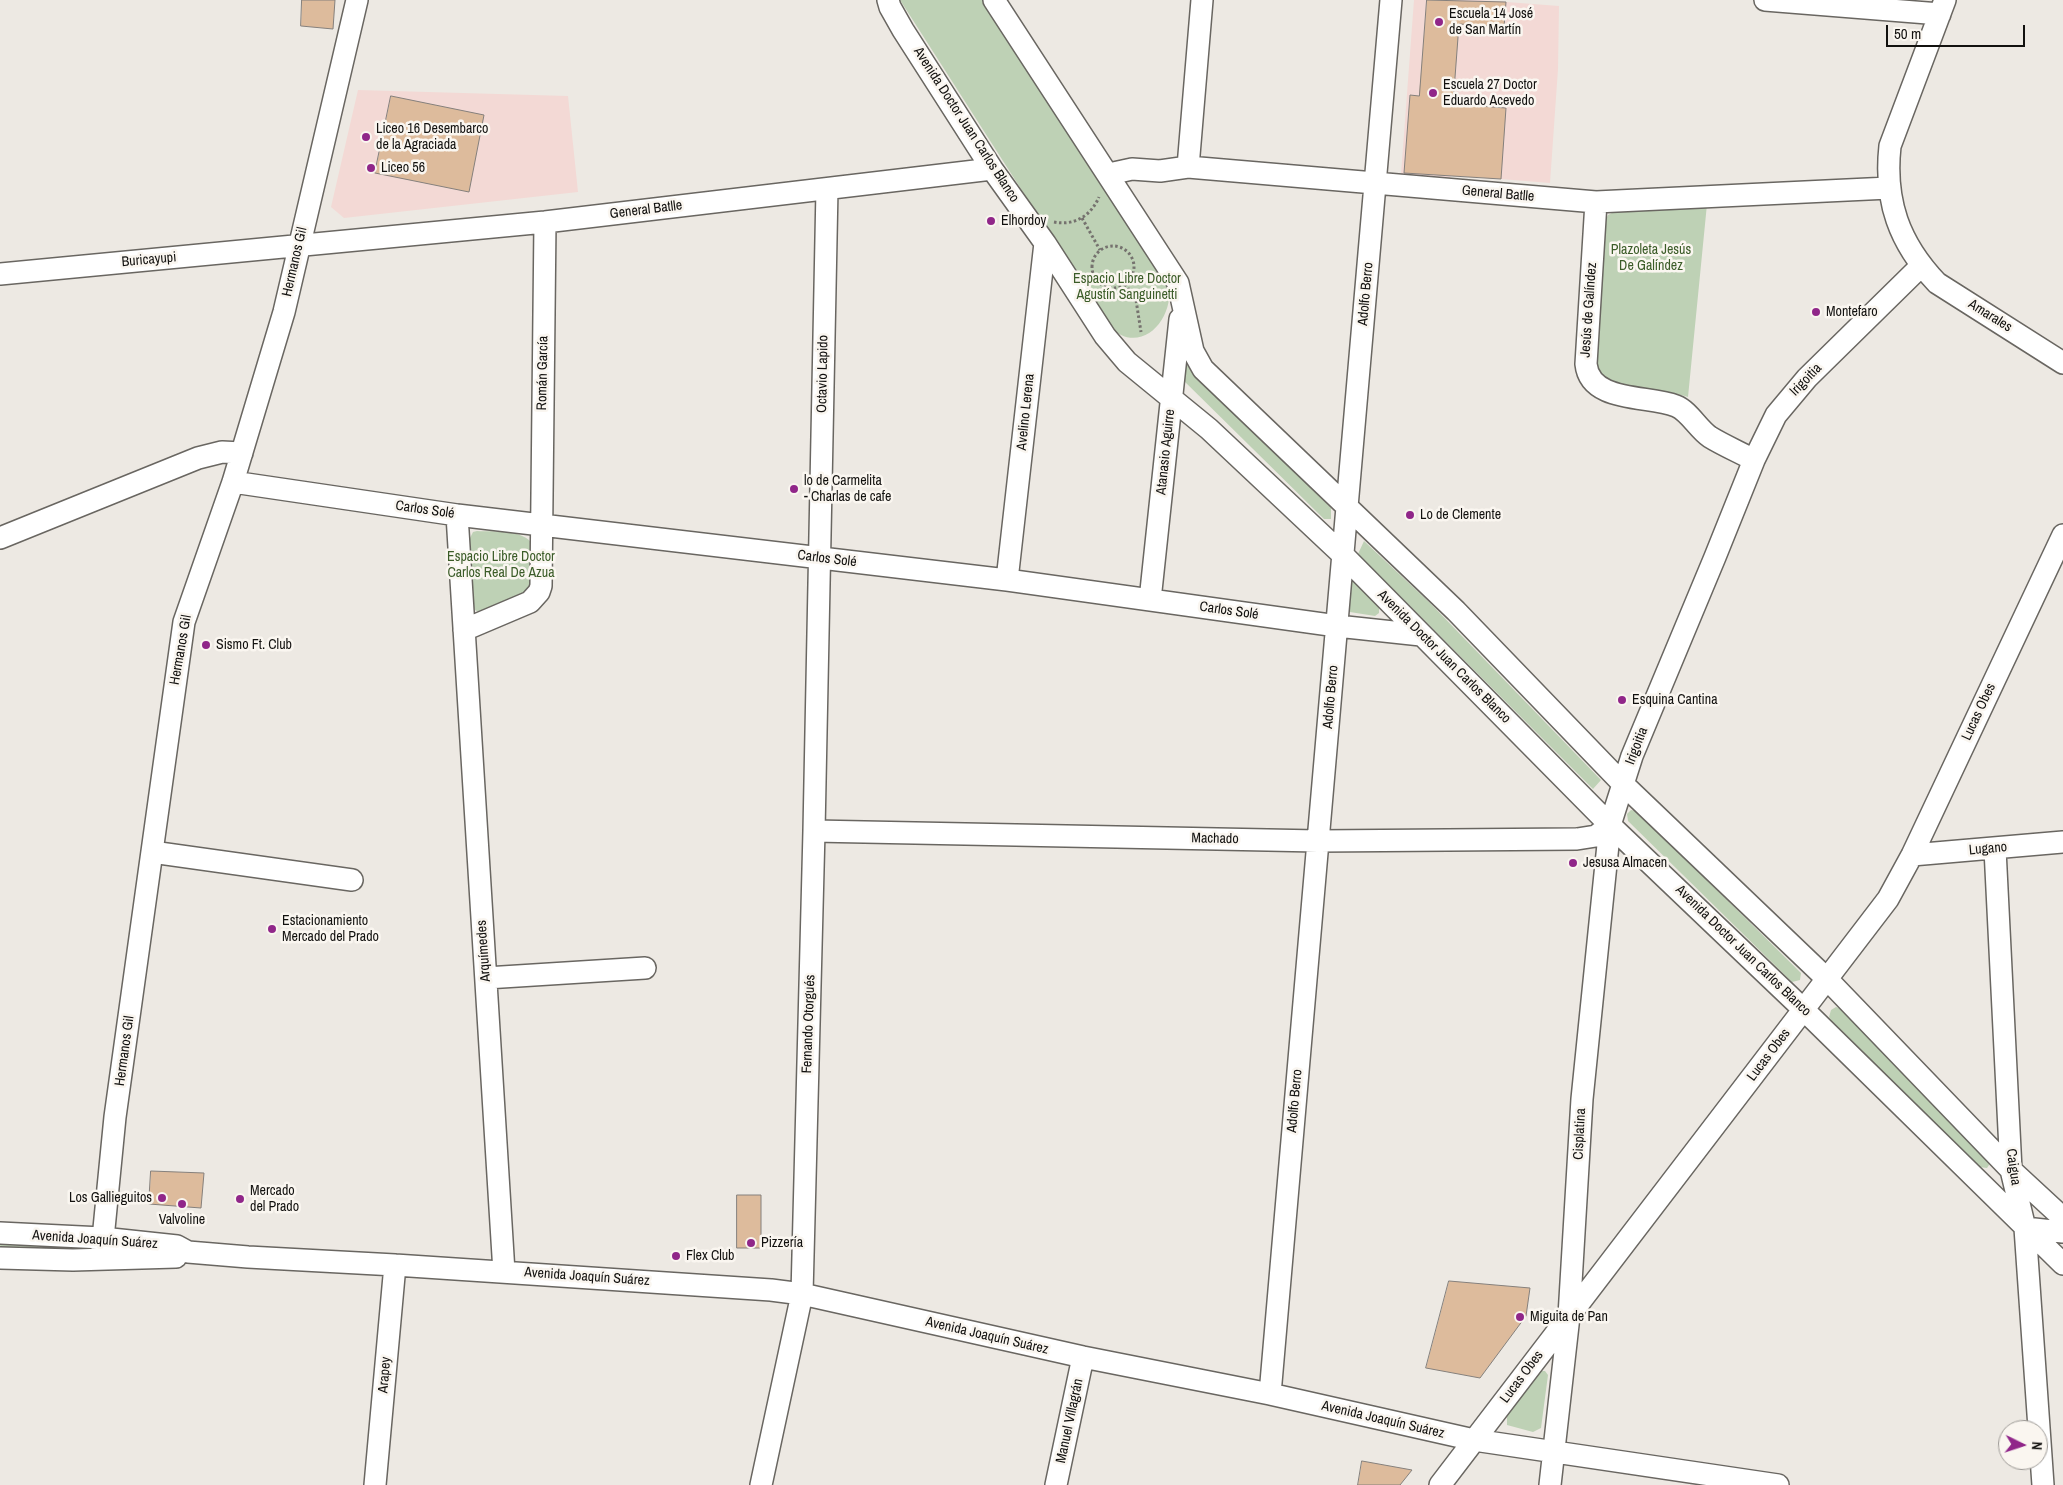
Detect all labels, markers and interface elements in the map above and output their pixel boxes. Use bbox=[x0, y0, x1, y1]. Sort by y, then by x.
place label: Escuela 14 José de San Martín bbox=[1449, 6, 1533, 38]
scale bar bbox=[1888, 15, 2027, 47]
marker: Escuela 14 José de San Martín bbox=[1433, 16, 1445, 28]
text: 50 m bbox=[1894, 23, 1921, 44]
street label: Avenida Doctor Juan Carlos Blanco bbox=[909, 44, 1023, 206]
place label: Escuela 27 Doctor Eduardo Acevedo bbox=[1443, 77, 1537, 110]
marker: Escuela 27 Doctor Eduardo Acevedo bbox=[1427, 87, 1439, 99]
place label: Liceo 16 Desembarco de la Agraciada bbox=[376, 121, 488, 154]
marker: Liceo 16 Desembarco de la Agraciada bbox=[360, 131, 372, 143]
place label: Liceo 56 bbox=[381, 160, 425, 176]
marker: Liceo 56 bbox=[365, 162, 377, 174]
street label: General Batlle bbox=[1461, 182, 1535, 206]
street label: General Batlle bbox=[609, 197, 683, 223]
place label: Elhordoy bbox=[1001, 213, 1046, 229]
marker: Elhordoy bbox=[985, 215, 997, 227]
street label: Hermanos Gil bbox=[279, 226, 311, 298]
park label: Plazoleta Jesús De Galíndez bbox=[1611, 242, 1691, 274]
street label: Buricayupi bbox=[121, 249, 177, 271]
street label: Adolfo Berro bbox=[1355, 261, 1377, 327]
street label: Jesús de Galíndez bbox=[1577, 262, 1601, 358]
park label: Espacio Libre Doctor Agustín Sanguinetti bbox=[1073, 271, 1181, 304]
street label: Amarales bbox=[1965, 296, 2015, 336]
place label: Montefaro bbox=[1826, 304, 1878, 320]
marker: Montefaro bbox=[1810, 306, 1822, 318]
street label: Octavio Lapido bbox=[814, 335, 832, 413]
street label: Román García bbox=[534, 336, 552, 410]
street label: Irigoitia bbox=[1786, 360, 1826, 400]
street label: Avelino Lerena bbox=[1014, 373, 1038, 451]
street label: Atanasio Aguirre bbox=[1153, 408, 1179, 496]
place label: lo de Carmelita - Charlas de cafe bbox=[804, 473, 891, 506]
marker: lo de Carmelita - Charlas de cafe bbox=[788, 483, 800, 495]
street label: Carlos Solé bbox=[394, 498, 456, 522]
place label: Lo de Clemente bbox=[1420, 507, 1501, 523]
marker: Lo de Clemente bbox=[1404, 509, 1416, 521]
street label: Carlos Solé bbox=[797, 547, 857, 571]
park label: Espacio Libre Doctor Carlos Real De Azua bbox=[447, 549, 555, 582]
street label: Avenida Doctor Juan Carlos Blanco bbox=[1374, 587, 1514, 727]
street label: Carlos Solé bbox=[1198, 599, 1260, 623]
street label: Hermanos Gil bbox=[167, 614, 195, 686]
place label: Sismo Ft. Club bbox=[216, 637, 292, 653]
marker: Sismo Ft. Club bbox=[200, 639, 212, 651]
street label: Adolfo Berro bbox=[1320, 664, 1342, 730]
street label: Lucas Obes bbox=[1958, 681, 2000, 743]
place label: Esquina Cantina bbox=[1632, 692, 1718, 708]
marker: Esquina Cantina bbox=[1616, 694, 1628, 706]
street label: Irigoitia bbox=[1622, 725, 1652, 767]
street label: Machado bbox=[1191, 830, 1239, 848]
street label: Lugano bbox=[1968, 839, 2008, 859]
place label: Jesusa Almacen bbox=[1583, 855, 1667, 871]
marker: Jesusa Almacen bbox=[1567, 857, 1579, 869]
street label: Avenida Doctor Juan Carlos Blanco bbox=[1672, 882, 1814, 1020]
place label: Estacionamiento Mercado del Prado bbox=[282, 913, 379, 946]
street label: Arquímedes bbox=[473, 920, 495, 982]
marker: Estacionamiento Mercado del Prado bbox=[266, 923, 278, 935]
street label: Fernando Otorgués bbox=[799, 974, 819, 1074]
street label: Hermanos Gil bbox=[112, 1015, 138, 1087]
street label: Lucas Obes bbox=[1744, 1025, 1794, 1085]
street label: Adolfo Berro bbox=[1284, 1068, 1306, 1134]
street label: Cisplatina bbox=[1570, 1108, 1590, 1160]
street label: Caigua bbox=[2002, 1148, 2024, 1186]
place label: Mercado del Prado bbox=[250, 1183, 299, 1216]
place label: Los Gallieguitos bbox=[69, 1190, 152, 1206]
marker: Los Gallieguitos bbox=[156, 1192, 168, 1204]
marker: Mercado del Prado bbox=[234, 1193, 246, 1205]
marker: Valvoline bbox=[176, 1198, 188, 1210]
place label: Valvoline bbox=[159, 1212, 205, 1228]
street label: Avenida Joaquín Suárez bbox=[32, 1227, 158, 1253]
place label: Pizzería bbox=[761, 1235, 803, 1251]
marker: Pizzería bbox=[745, 1237, 757, 1249]
place label: Flex Club bbox=[686, 1248, 734, 1264]
marker: Flex Club bbox=[670, 1250, 682, 1262]
street label: Avenida Joaquín Suárez bbox=[524, 1264, 650, 1290]
place label: Miguita de Pan bbox=[1530, 1309, 1608, 1325]
marker: Miguita de Pan bbox=[1514, 1311, 1526, 1323]
street label: Avenida Joaquín Suárez bbox=[924, 1314, 1050, 1358]
street label: Lucas Obes bbox=[1497, 1347, 1547, 1407]
street label: Arapey bbox=[375, 1356, 395, 1394]
street label: Manuel Villagrán bbox=[1053, 1377, 1087, 1465]
street label: Avenida Joaquín Suárez bbox=[1320, 1398, 1446, 1442]
north arrow bbox=[1998, 1420, 2048, 1470]
text: N bbox=[2028, 1441, 2046, 1451]

